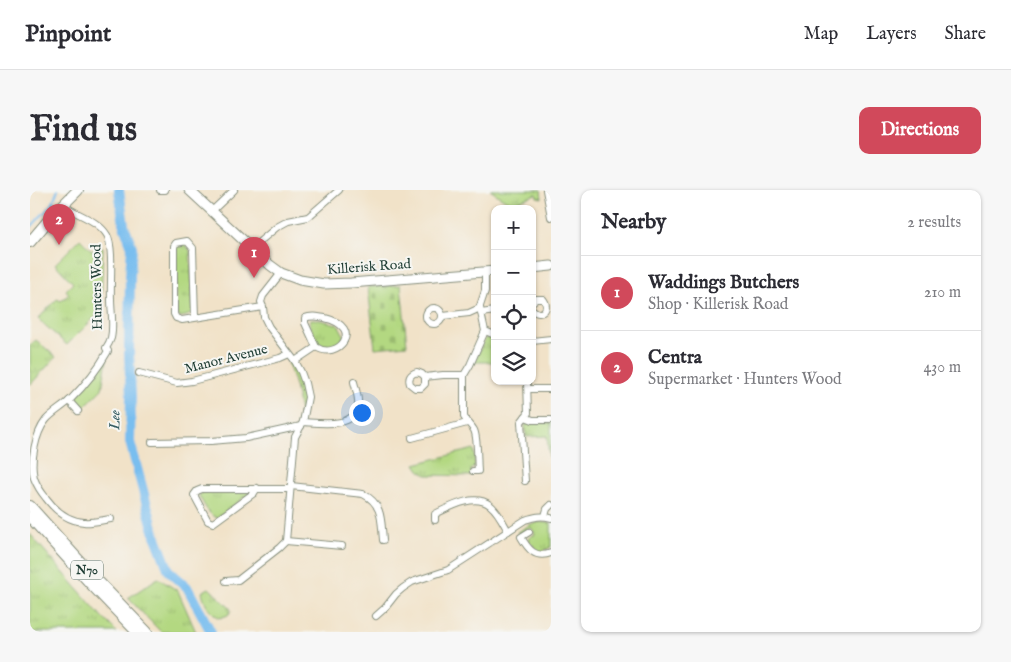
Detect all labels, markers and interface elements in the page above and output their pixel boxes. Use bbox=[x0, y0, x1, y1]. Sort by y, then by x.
text: Pinpoint bbox=[25, 19, 111, 50]
text: Map bbox=[804, 23, 838, 46]
text: Layers bbox=[866, 23, 917, 46]
text: Share bbox=[945, 23, 986, 46]
button: Directions bbox=[859, 107, 981, 154]
text: Find us bbox=[30, 108, 137, 153]
pin: 2 bbox=[43, 204, 75, 245]
map controls bbox=[491, 205, 536, 385]
button: + bbox=[491, 205, 536, 250]
text: Nearby bbox=[601, 209, 666, 236]
text: 2 results bbox=[907, 213, 961, 233]
pin: 1 bbox=[238, 237, 270, 278]
street label: Hunters Wood bbox=[87, 243, 107, 330]
button: − bbox=[491, 250, 536, 295]
street label: Killerisk Road bbox=[327, 255, 412, 279]
text: Waddings Butchers bbox=[648, 271, 799, 295]
text: 1 bbox=[614, 283, 620, 303]
text: 210 m bbox=[924, 283, 961, 303]
button: locate bbox=[491, 295, 536, 340]
text: Shop · Killerisk Road bbox=[648, 295, 788, 315]
street label: Manor Avenue bbox=[183, 340, 270, 378]
button: layers bbox=[491, 340, 536, 385]
text: Centra bbox=[648, 346, 702, 370]
text: 2 bbox=[613, 358, 621, 378]
text: 430 m bbox=[923, 358, 961, 378]
text: Supermarket · Hunters Wood bbox=[648, 370, 842, 390]
your location bbox=[349, 400, 375, 426]
water label: Lee bbox=[105, 410, 125, 431]
road number: N70 bbox=[71, 560, 103, 580]

